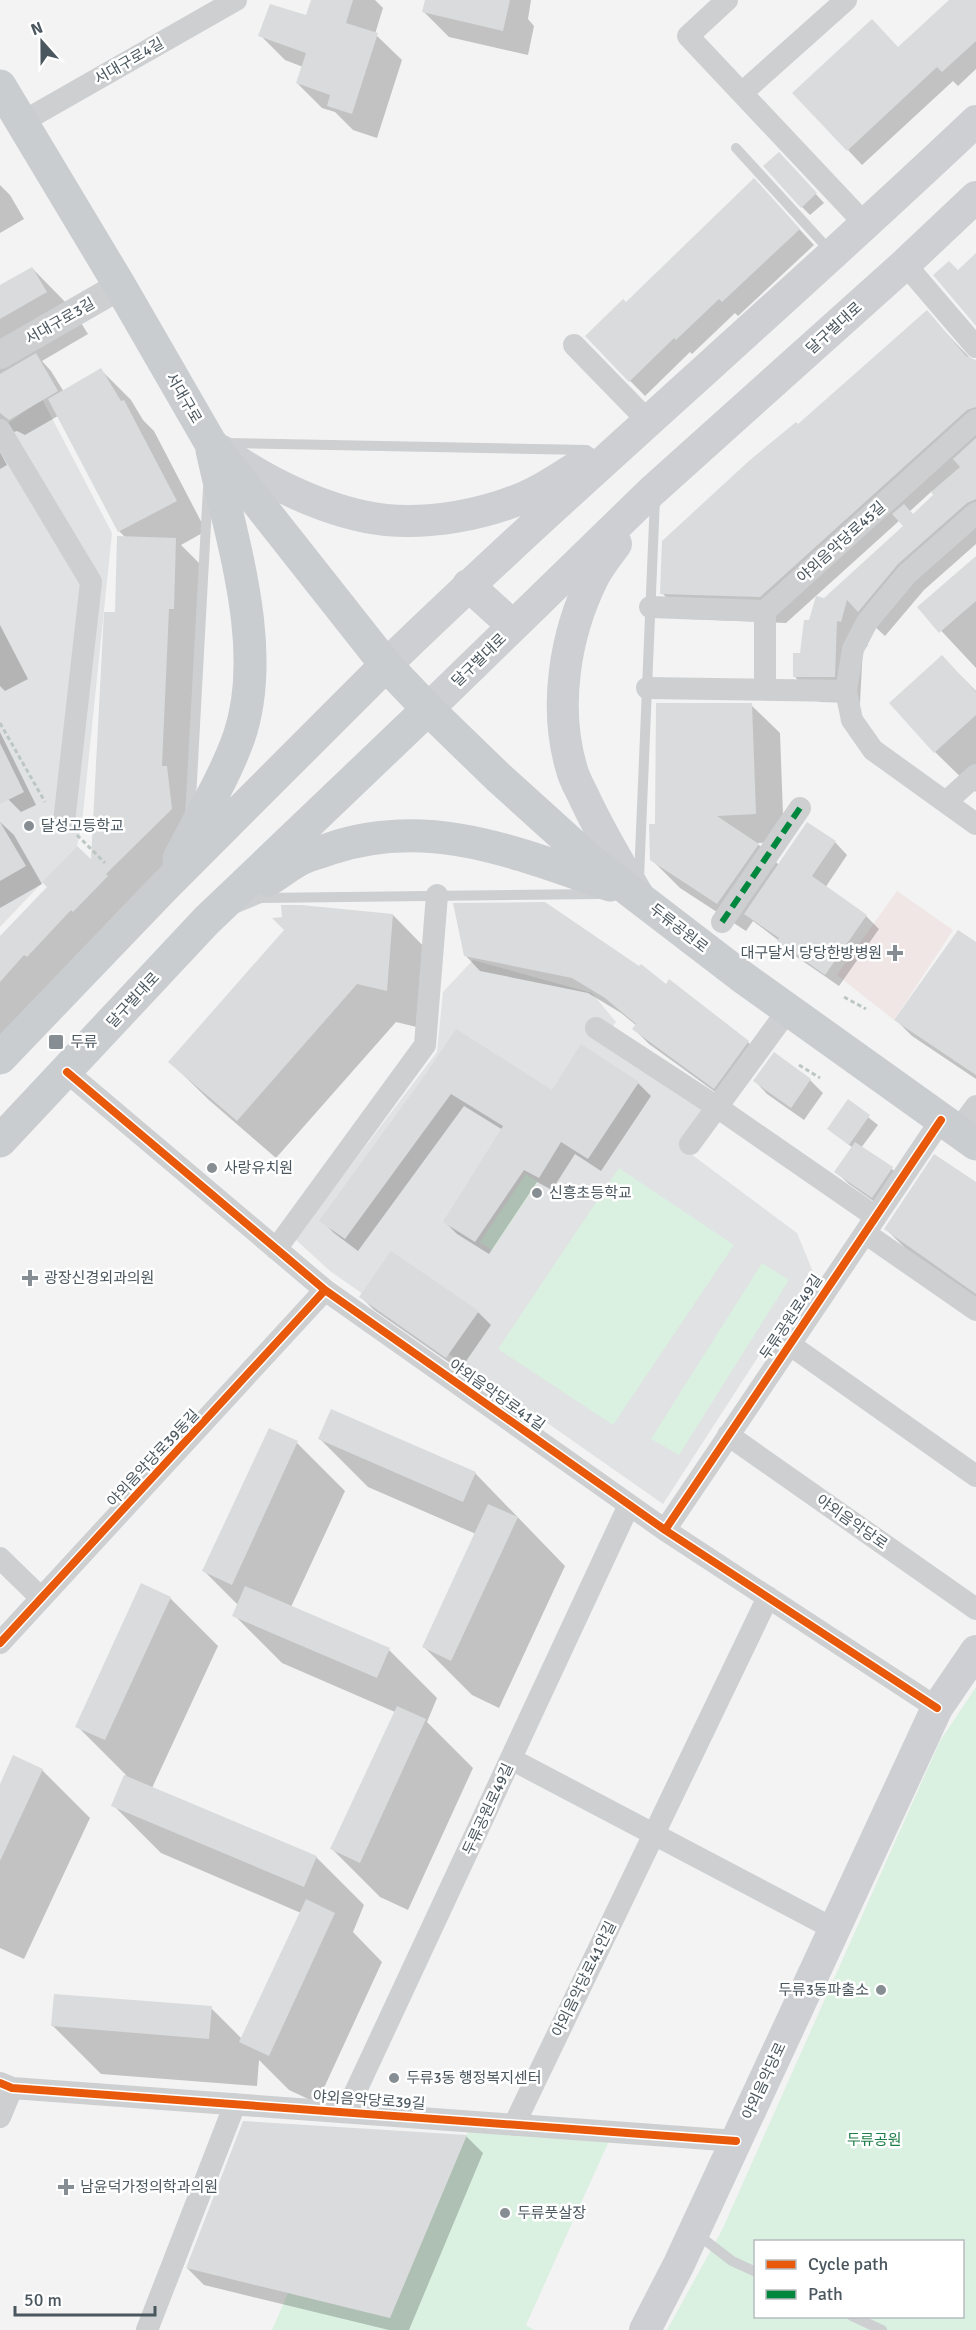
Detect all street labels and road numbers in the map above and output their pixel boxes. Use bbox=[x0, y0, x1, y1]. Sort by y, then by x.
street label: 서대구로4길 bbox=[91, 34, 167, 88]
street label: 서대구로3길 bbox=[22, 294, 98, 348]
street label: 달구벌대로 bbox=[802, 298, 866, 358]
street label: 서대구로 bbox=[162, 370, 206, 426]
street label: 야외음악당로45길 bbox=[793, 498, 889, 586]
street label: 달구벌대로 bbox=[448, 630, 510, 690]
street label: 두류공원로 bbox=[646, 900, 712, 956]
street label: 달구벌대로 bbox=[103, 969, 163, 1031]
street label: 두류공원로49길 bbox=[756, 1271, 826, 1363]
street label: 야외음악당로41길 bbox=[446, 1355, 548, 1435]
street label: 야외음악당로39동길 bbox=[103, 1406, 203, 1510]
street label: 야외음악당로 bbox=[813, 1491, 891, 1553]
street label: 두류공원로49길 bbox=[459, 1760, 517, 1858]
street label: 야외음악당로41안길 bbox=[548, 1918, 620, 2040]
street label: 야외음악당로 bbox=[738, 2040, 790, 2122]
street label: 야외음악당로39길 bbox=[312, 2087, 426, 2113]

